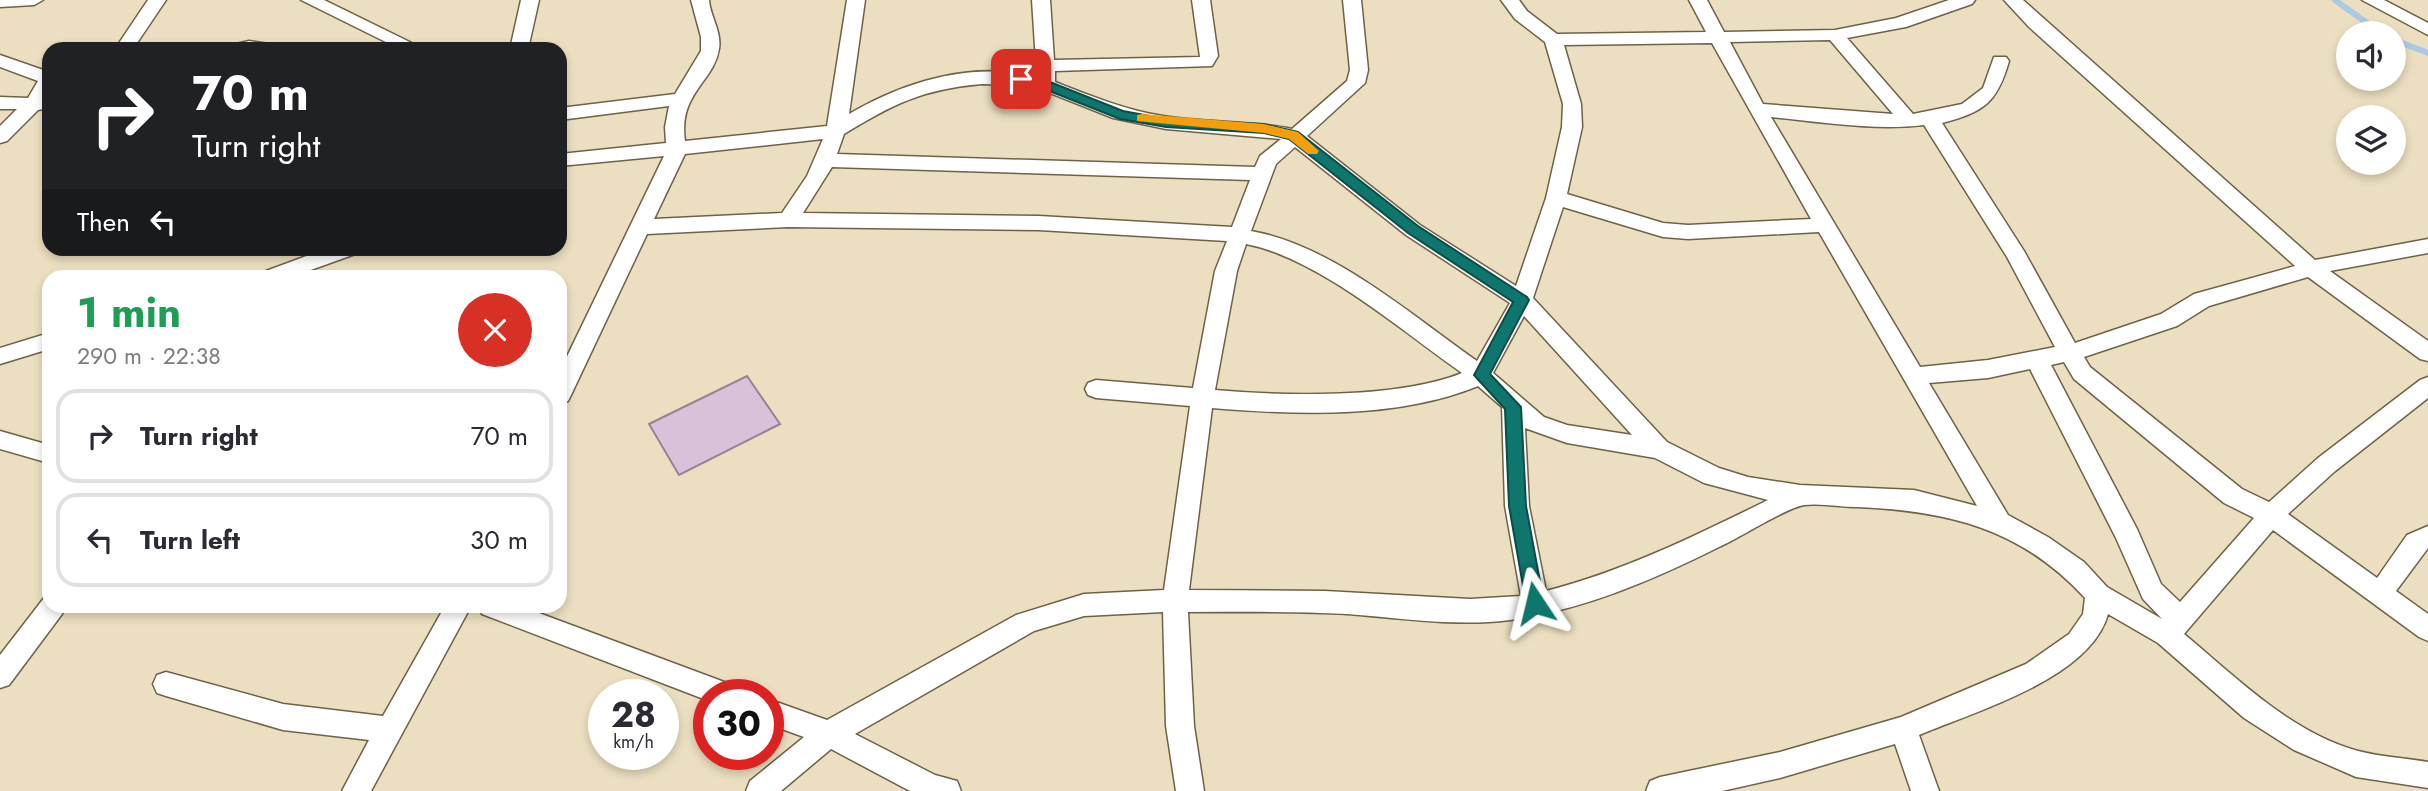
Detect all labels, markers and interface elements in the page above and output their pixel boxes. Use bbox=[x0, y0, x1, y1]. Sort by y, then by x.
map controls bbox=[2336, 21, 2406, 175]
button: sound bbox=[2336, 21, 2406, 91]
pin bbox=[991, 49, 1051, 109]
text: 70 m bbox=[192, 58, 309, 128]
icon: arrive bbox=[1002, 60, 1040, 98]
icon: right bbox=[77, 70, 168, 161]
button: layers bbox=[2336, 105, 2406, 175]
text: Turn right bbox=[192, 123, 321, 169]
text: Then bbox=[77, 203, 130, 241]
icon: left bbox=[144, 203, 182, 241]
text: 1 min bbox=[77, 282, 181, 343]
button: close bbox=[458, 293, 532, 367]
text: 290 m · 22:38 bbox=[77, 339, 221, 373]
icon: right bbox=[81, 417, 119, 455]
text: Turn right bbox=[140, 417, 258, 455]
text: 70 m bbox=[471, 417, 528, 455]
icon: left bbox=[81, 521, 119, 559]
text: Turn left bbox=[140, 521, 240, 559]
text: 30 m bbox=[470, 521, 528, 559]
position arrow bbox=[1498, 566, 1572, 640]
speed limit sign: 30 bbox=[693, 679, 784, 770]
text: 28 bbox=[611, 690, 656, 740]
text: km/h bbox=[613, 729, 654, 755]

